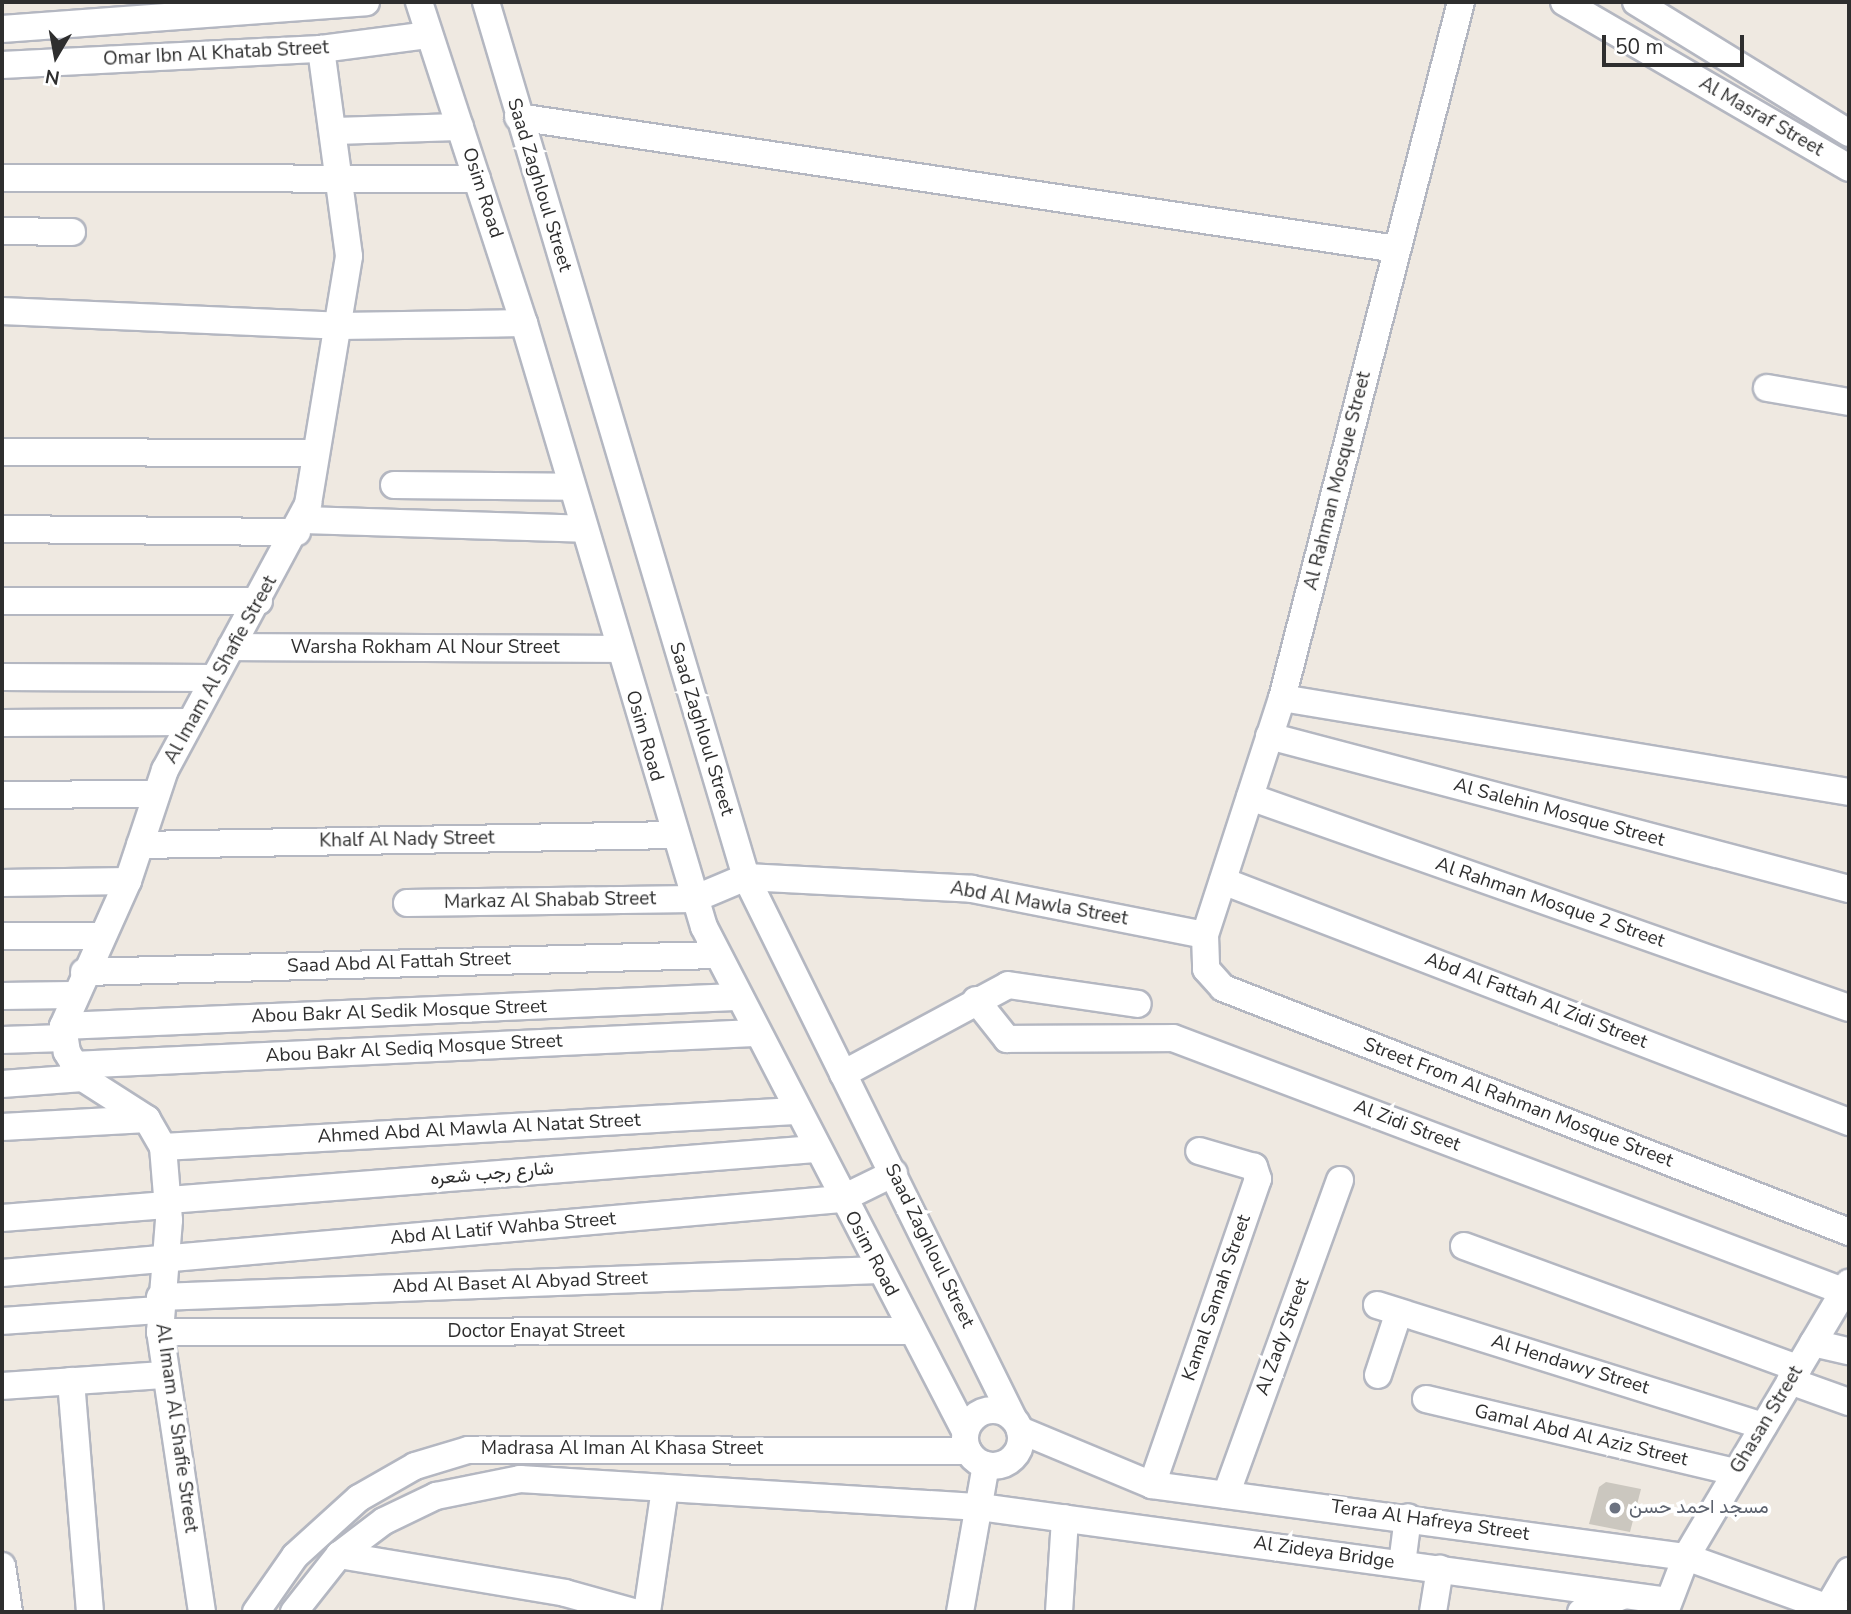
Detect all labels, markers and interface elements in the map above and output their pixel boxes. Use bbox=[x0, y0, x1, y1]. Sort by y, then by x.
north arrow bbox=[21, 21, 91, 91]
scale bar bbox=[1606, 21, 1748, 65]
text: 50 m bbox=[1615, 33, 1664, 61]
street label: Omar Ibn Al Khatab Street bbox=[103, 37, 329, 71]
text: N bbox=[43, 63, 62, 91]
street label: Al Masraf Street bbox=[1695, 72, 1827, 162]
street label: Saad Zaghloul Street bbox=[502, 96, 576, 274]
street label: Osim Road bbox=[457, 145, 507, 241]
street label: Al Rahman Mosque Street bbox=[1300, 369, 1376, 593]
street label: Al Imam Al Shafie Street bbox=[160, 572, 282, 768]
street label: Warsha Rokham Al Nour Street bbox=[290, 637, 560, 659]
street label: Saad Zaghloul Street bbox=[664, 640, 738, 818]
street label: Osim Road bbox=[620, 688, 668, 784]
street label: Al Salehin Mosque Street bbox=[1451, 774, 1667, 852]
street label: Khalf Al Nady Street bbox=[319, 827, 495, 853]
street label: Al Rahman Mosque 2 Street bbox=[1432, 853, 1668, 953]
street label: Abd Al Mawla Street bbox=[948, 877, 1130, 931]
street label: Markaz Al Shabab Street bbox=[444, 888, 656, 914]
street label: Saad Abd Al Fattah Street bbox=[287, 948, 511, 978]
street label: Abd Al Fattah Al Zidi Street bbox=[1422, 948, 1650, 1054]
street label: Abou Bakr Al Sedik Mosque Street bbox=[251, 995, 547, 1029]
street label: Abou Bakr Al Sediq Mosque Street bbox=[265, 1030, 563, 1068]
street label: Street From Al Rahman Mosque Street bbox=[1360, 1033, 1676, 1173]
street label: Al Zidi Street bbox=[1351, 1095, 1463, 1157]
street label: Ahmed Abd Al Mawla Al Natat Street bbox=[317, 1109, 641, 1149]
street label: شارع رجب شعره bbox=[429, 1157, 555, 1191]
street label: Saad Zaghloul Street bbox=[879, 1160, 979, 1332]
street label: Osim Road bbox=[839, 1207, 903, 1301]
street label: Abd Al Latif Wahba Street bbox=[389, 1208, 617, 1250]
street label: Kamal Samah Street bbox=[1178, 1212, 1256, 1384]
street label: Abd Al Baset Al Abyad Street bbox=[392, 1267, 648, 1299]
street label: Al Zady Street bbox=[1251, 1275, 1315, 1399]
street label: Doctor Enayat Street bbox=[447, 1321, 625, 1343]
street label: Al Imam Al Shafie Street bbox=[150, 1322, 202, 1534]
street label: Al Hendawy Street bbox=[1488, 1330, 1652, 1400]
street label: Ghasan Street bbox=[1726, 1362, 1808, 1478]
street label: Gamal Abd Al Aziz Street bbox=[1472, 1400, 1690, 1472]
street label: Madrasa Al Iman Al Khasa Street bbox=[481, 1438, 763, 1460]
street label: Teraa Al Hafreya Street bbox=[1329, 1496, 1531, 1546]
place label: مسجد احمد حسن bbox=[1629, 1497, 1769, 1519]
marker: مسجد احمد حسن bbox=[1607, 1500, 1623, 1516]
street label: Al Zideya Bridge bbox=[1252, 1532, 1396, 1574]

